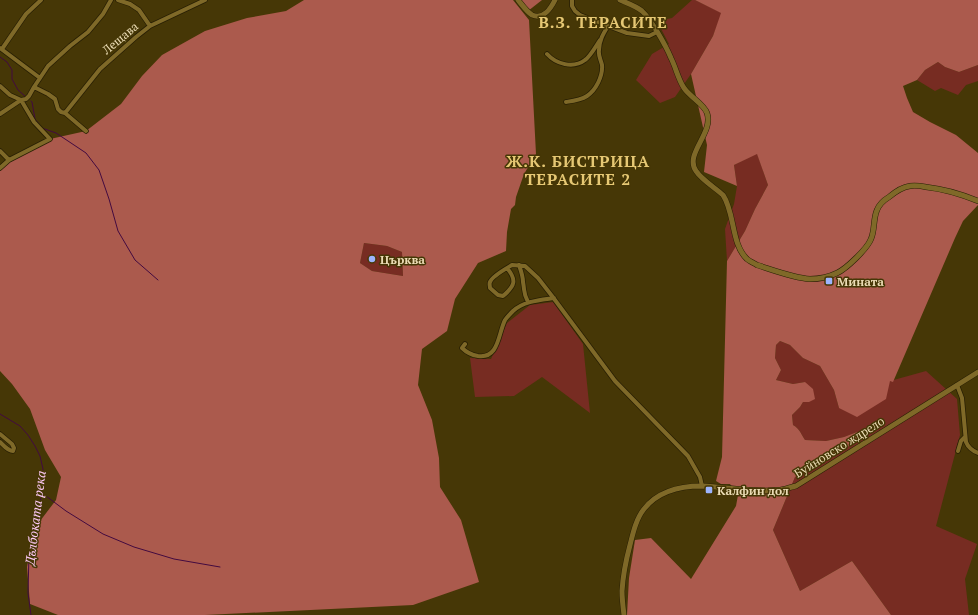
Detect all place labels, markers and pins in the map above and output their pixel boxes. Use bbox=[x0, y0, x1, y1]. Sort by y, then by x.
place label: Църква bbox=[380, 252, 425, 267]
marker: Църква bbox=[367, 254, 377, 264]
place label: Мината bbox=[837, 274, 884, 289]
marker: Мината bbox=[824, 276, 834, 286]
place label: Калфин дол bbox=[717, 483, 789, 498]
marker: Калфин дол bbox=[704, 485, 714, 495]

